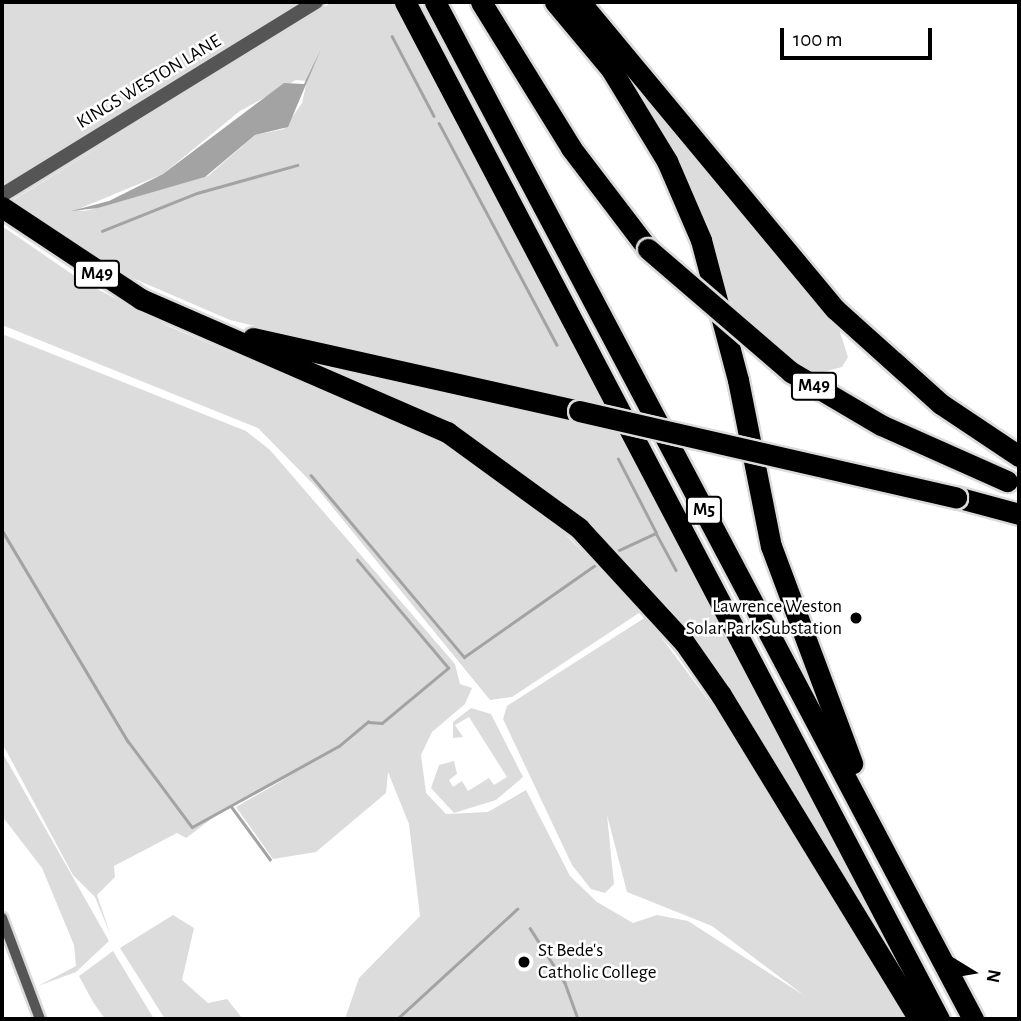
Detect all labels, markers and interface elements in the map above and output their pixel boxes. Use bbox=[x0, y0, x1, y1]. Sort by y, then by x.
scale bar bbox=[783, 14, 935, 58]
text: 100 m bbox=[793, 29, 843, 50]
street label: KINGS WESTON LANE bbox=[73, 30, 225, 134]
road number: M49 bbox=[72, 260, 122, 288]
road number: M49 bbox=[790, 372, 838, 400]
road number: M5 bbox=[685, 496, 723, 524]
place label: Lawrence Weston Solar Park Substation bbox=[686, 596, 842, 640]
marker: Lawrence Weston Solar Park Substation bbox=[848, 610, 864, 626]
north arrow bbox=[937, 937, 1007, 1007]
place label: St Bede's Catholic College bbox=[538, 940, 656, 984]
marker: St Bede's Catholic College bbox=[516, 954, 532, 970]
text: N bbox=[983, 968, 1004, 984]

